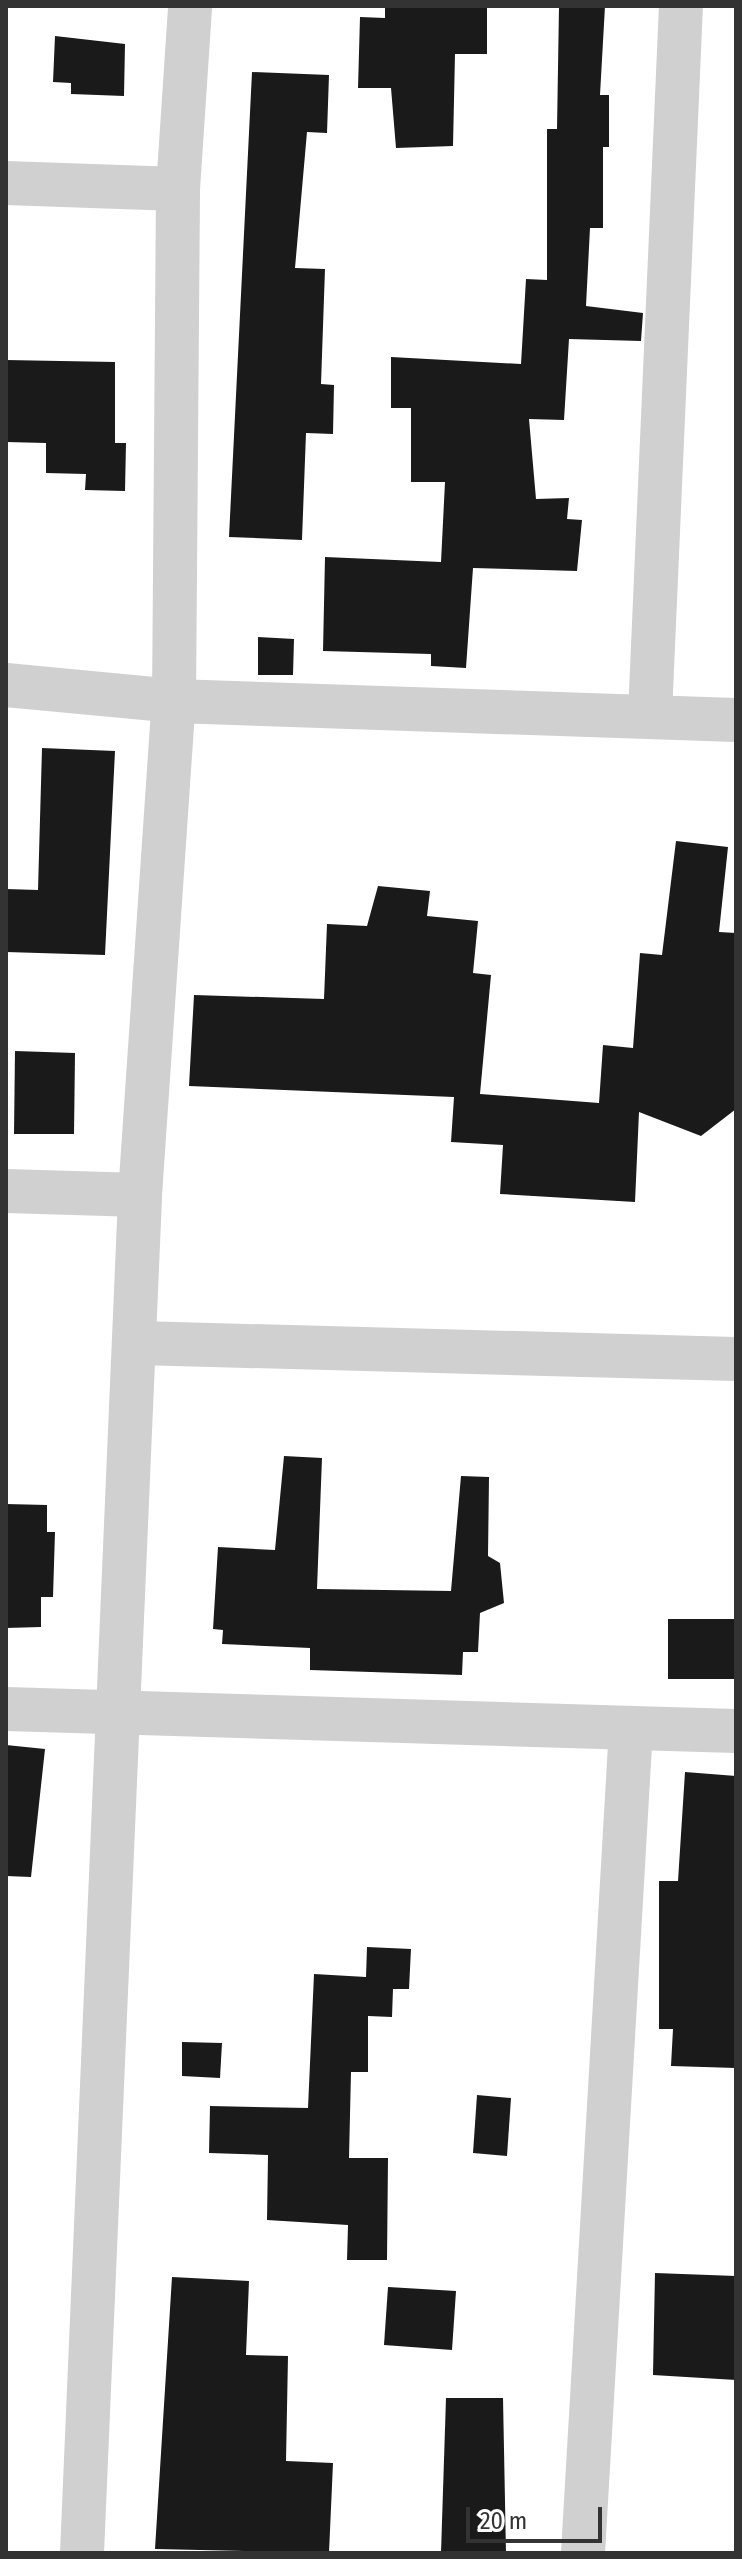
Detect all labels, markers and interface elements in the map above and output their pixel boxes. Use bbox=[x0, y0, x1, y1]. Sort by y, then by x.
scale bar bbox=[470, 2491, 606, 2541]
text: 20 m bbox=[480, 2507, 527, 2535]

